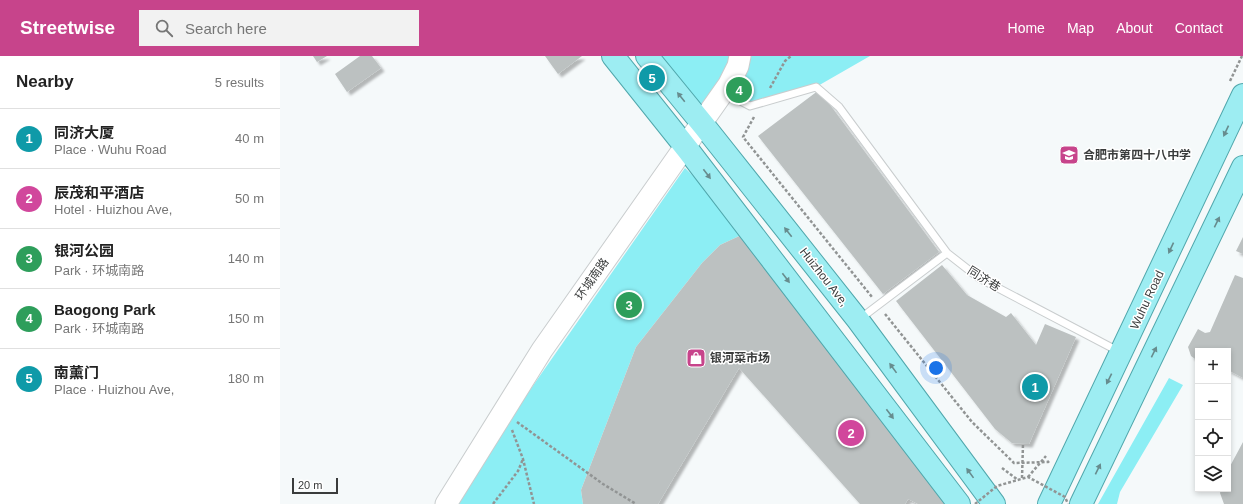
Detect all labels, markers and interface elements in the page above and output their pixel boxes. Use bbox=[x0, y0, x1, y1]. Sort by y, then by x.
search box bbox=[139, 10, 419, 46]
text: Streetwise bbox=[20, 17, 115, 38]
icon: search bbox=[153, 17, 175, 39]
text: Search here bbox=[185, 20, 267, 37]
text: Home bbox=[1008, 20, 1045, 36]
text: Map bbox=[1067, 20, 1094, 36]
text: About bbox=[1116, 20, 1153, 36]
text: Contact bbox=[1175, 20, 1223, 36]
pin: 5 bbox=[639, 63, 665, 93]
text: Nearby bbox=[16, 72, 74, 91]
text: 5 results bbox=[215, 75, 264, 90]
pin: 4 bbox=[726, 75, 752, 105]
one-way arrow bbox=[676, 92, 685, 103]
text: 同济大厦 bbox=[54, 124, 114, 141]
one-way arrow bbox=[1223, 125, 1229, 136]
text: 1 bbox=[25, 131, 33, 146]
text: 40 m bbox=[235, 131, 264, 146]
text: Place · Wuhu Road bbox=[54, 142, 167, 157]
school or university icon: 合肥市第四十八中学 bbox=[1058, 144, 1080, 166]
place label: 合肥市第四十八中学 bbox=[1083, 148, 1191, 162]
one-way arrow bbox=[702, 169, 711, 180]
text: 辰茂和平酒店 bbox=[54, 184, 144, 201]
text: 2 bbox=[25, 191, 33, 206]
text: 50 m bbox=[235, 191, 264, 206]
text: Hotel · Huizhou Ave, bbox=[54, 202, 172, 217]
one-way arrow bbox=[1214, 216, 1220, 228]
one-way arrow bbox=[784, 226, 792, 237]
text: 银河公园 bbox=[54, 242, 114, 259]
one-way arrow bbox=[1168, 243, 1174, 254]
street label: Huizhou Ave, bbox=[797, 245, 851, 309]
text: 3 bbox=[25, 251, 33, 266]
text: 140 m bbox=[228, 251, 264, 266]
street label: 环城南路 bbox=[572, 255, 612, 303]
text: Park · 环城南路 bbox=[54, 263, 144, 278]
street label: 同济巷 bbox=[965, 264, 1003, 294]
street label: Wuhu Road bbox=[1127, 268, 1167, 332]
one-way arrow bbox=[781, 272, 790, 283]
pin: 3 bbox=[616, 290, 642, 320]
text: Baogong Park bbox=[54, 301, 156, 318]
text: 4 bbox=[25, 311, 33, 326]
text: 150 m bbox=[228, 311, 264, 326]
text: Park · 环城南路 bbox=[54, 321, 144, 336]
one-way arrow bbox=[1151, 346, 1157, 357]
shop icon: 银河菜市场 bbox=[685, 347, 707, 369]
map controls bbox=[1195, 348, 1231, 492]
button: + bbox=[1195, 348, 1231, 384]
place label: 银河菜市场 bbox=[710, 351, 770, 365]
your location bbox=[926, 358, 946, 378]
one-way arrow bbox=[889, 363, 897, 373]
text: 南薰门 bbox=[54, 364, 99, 381]
text: 5 bbox=[25, 371, 33, 386]
text: 180 m bbox=[228, 371, 264, 386]
pin: 1 bbox=[1022, 372, 1048, 402]
one-way arrow bbox=[1106, 373, 1113, 384]
text: Place · Huizhou Ave, bbox=[54, 382, 174, 397]
button: − bbox=[1195, 384, 1231, 420]
one-way arrow bbox=[886, 409, 894, 420]
pin: 2 bbox=[838, 418, 864, 448]
button: locate bbox=[1195, 420, 1231, 456]
button: layers bbox=[1195, 456, 1231, 492]
one-way arrow bbox=[1095, 463, 1101, 475]
one-way arrow bbox=[966, 467, 974, 478]
scale bar bbox=[292, 476, 338, 495]
text: 20 m bbox=[298, 479, 322, 491]

